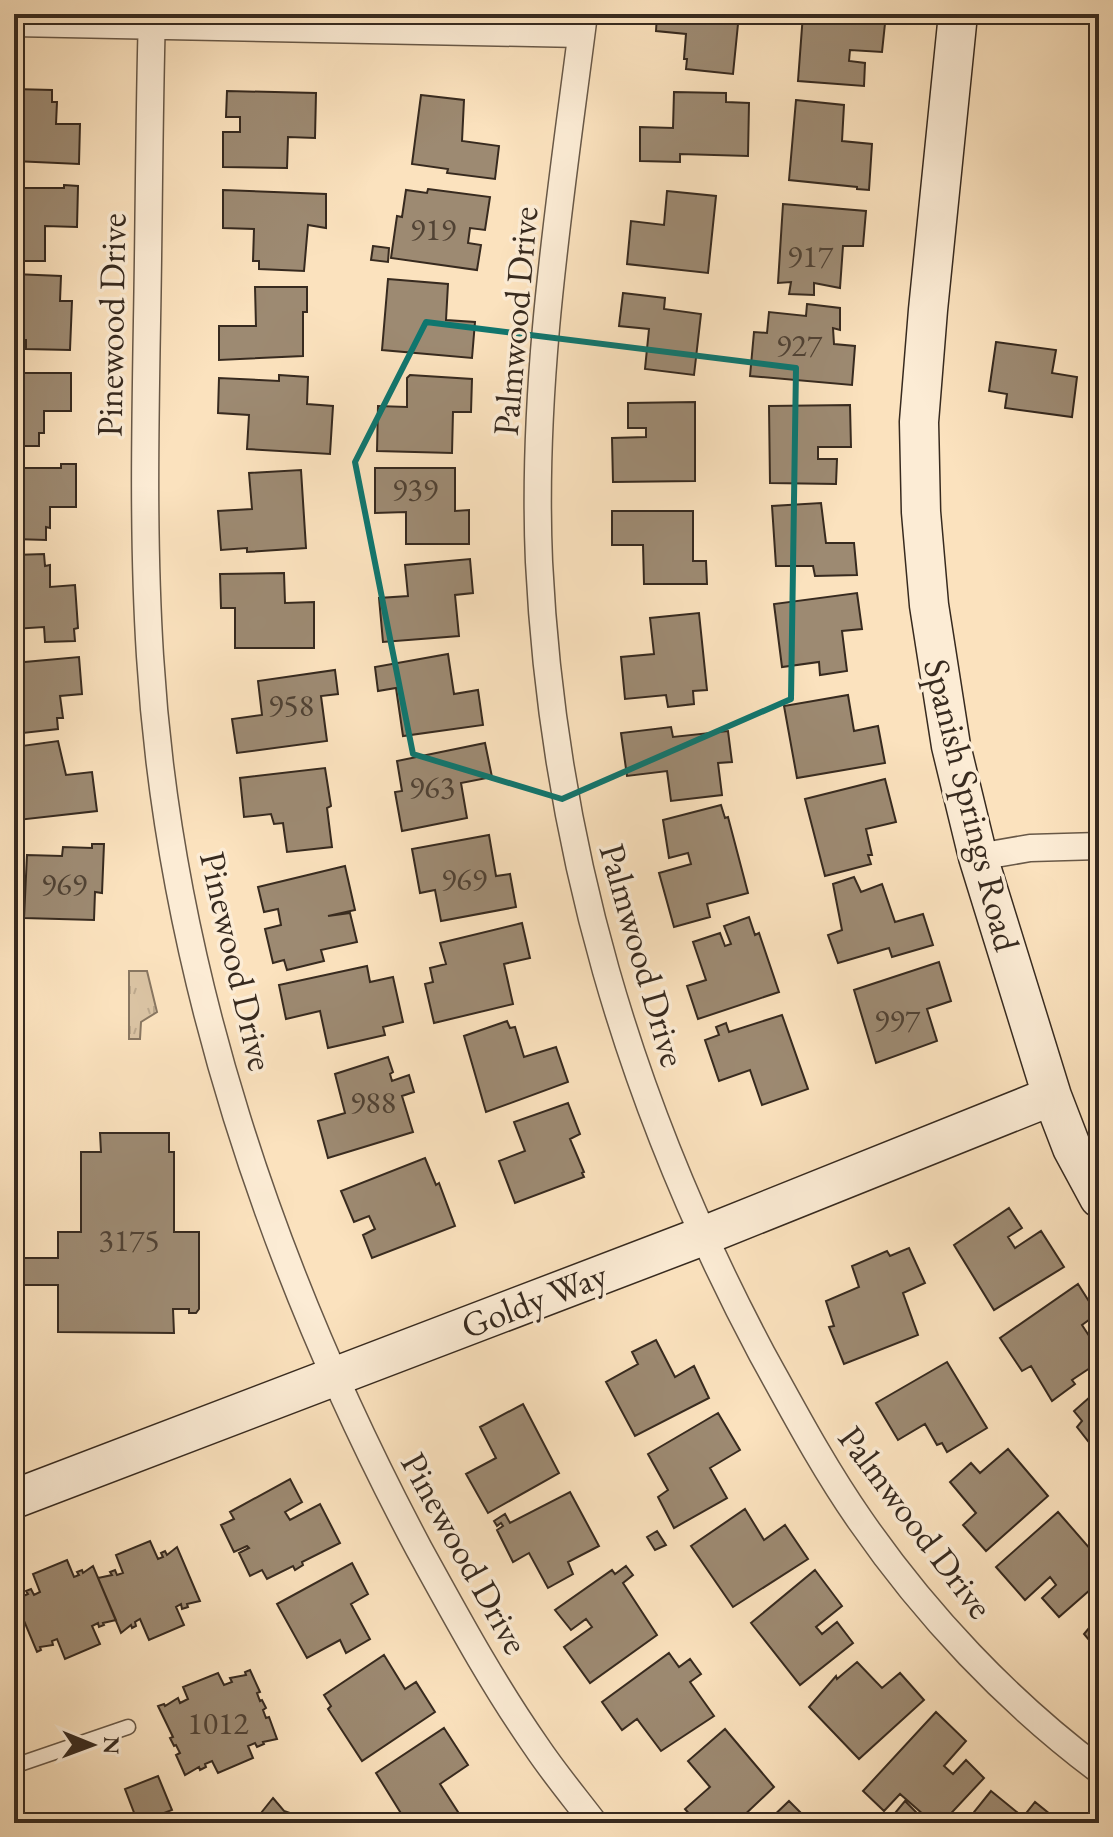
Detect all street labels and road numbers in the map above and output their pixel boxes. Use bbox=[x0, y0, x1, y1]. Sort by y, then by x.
street label: Palmwood Drive bbox=[482, 204, 548, 438]
street label: Pinewood Drive bbox=[86, 213, 136, 437]
street label: Spanish Springs Road bbox=[913, 654, 1031, 957]
street label: Palmwood Drive bbox=[589, 838, 697, 1072]
street label: Pinewood Drive bbox=[189, 847, 285, 1075]
street label: Goldy Way bbox=[454, 1251, 614, 1349]
street label: Palmwood Drive bbox=[828, 1416, 1004, 1628]
street label: Pinewood Drive bbox=[390, 1444, 540, 1662]

